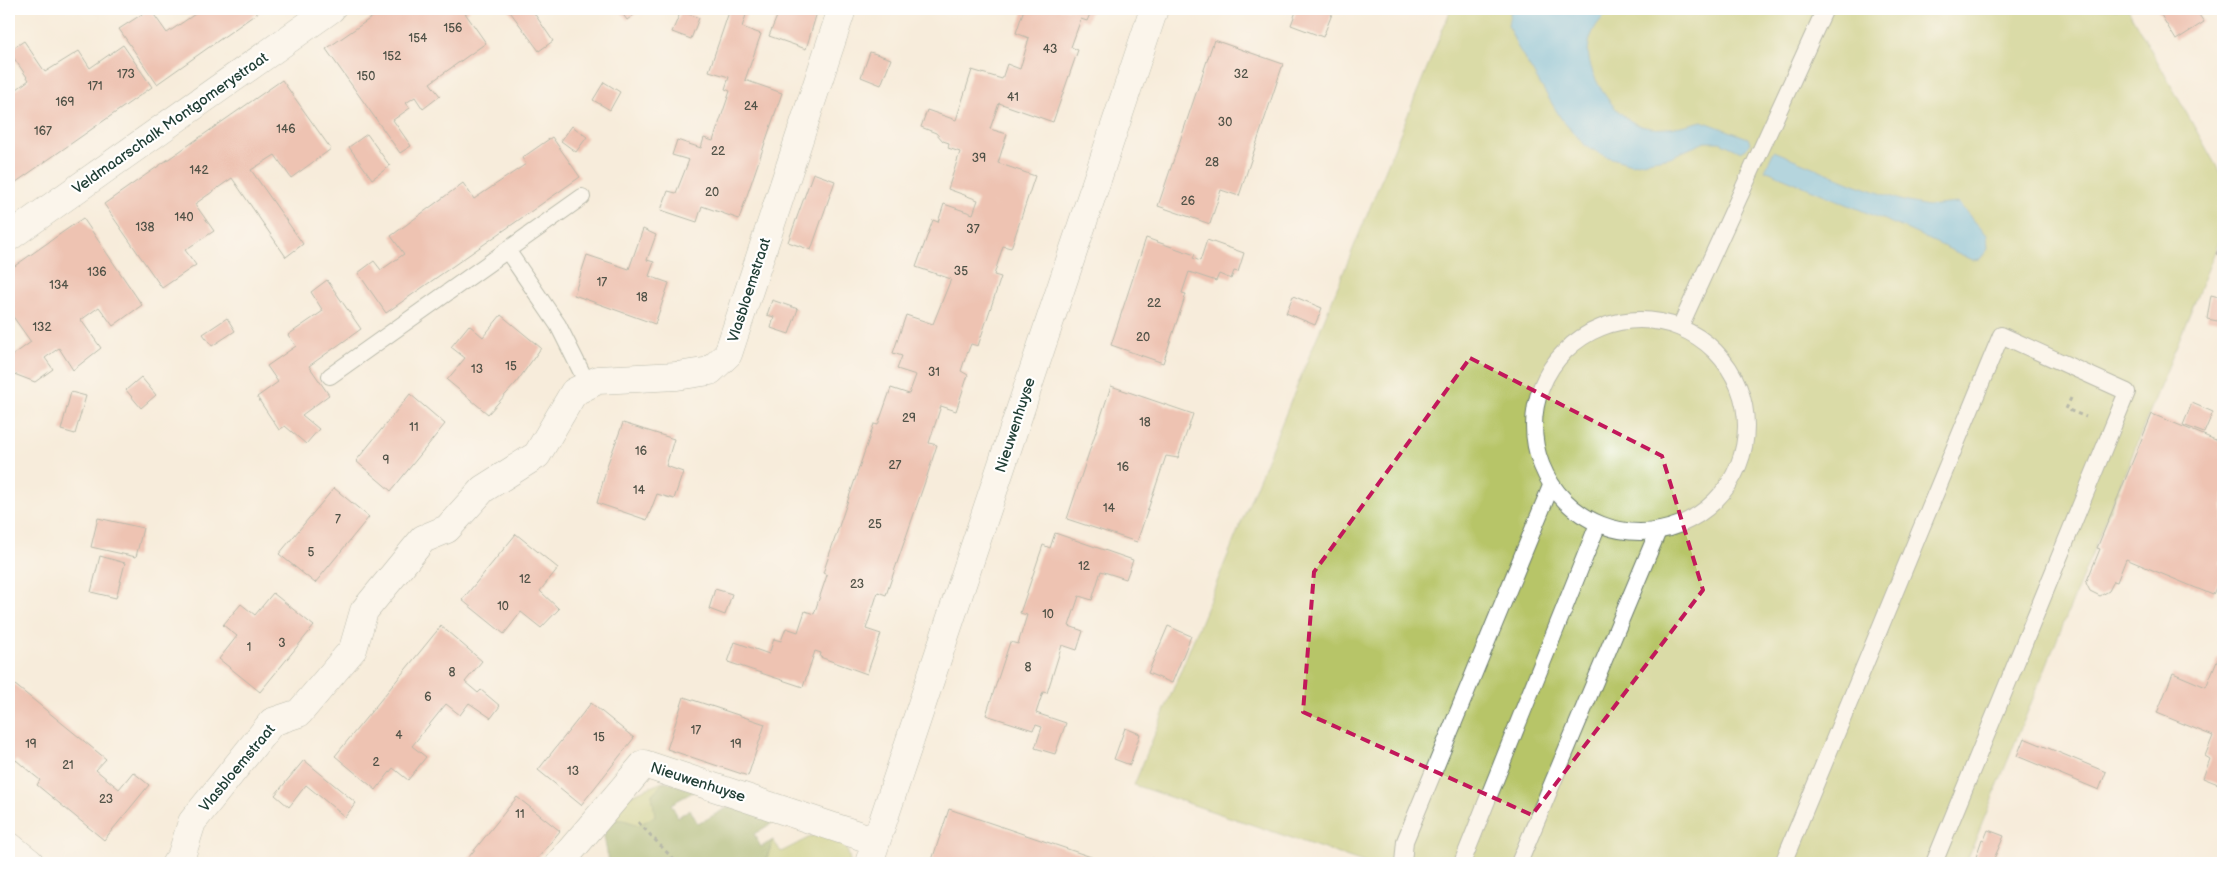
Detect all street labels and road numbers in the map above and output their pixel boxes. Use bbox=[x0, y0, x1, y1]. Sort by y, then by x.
street label: Veldmaarschalk Montgomerystraat bbox=[69, 48, 272, 198]
street label: Vlasbloemstraat bbox=[724, 235, 775, 345]
street label: Nieuwenhuyse bbox=[991, 375, 1040, 475]
street label: Vlasbloemstraat bbox=[195, 720, 280, 816]
street label: Nieuwenhuyse bbox=[648, 758, 748, 807]

